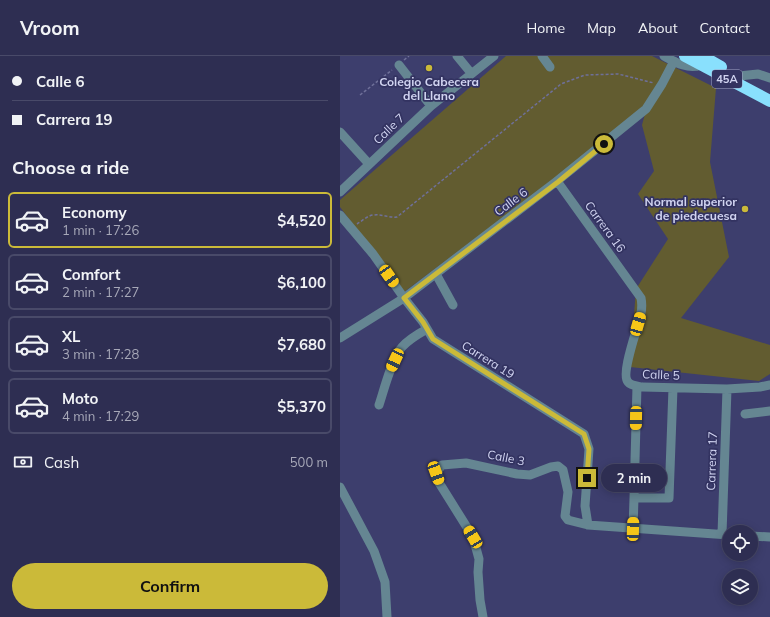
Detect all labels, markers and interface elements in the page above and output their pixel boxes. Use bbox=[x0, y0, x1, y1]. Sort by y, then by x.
text: Vroom bbox=[20, 16, 80, 40]
text: Home bbox=[526, 19, 565, 37]
text: Map bbox=[587, 19, 616, 37]
text: About bbox=[638, 19, 678, 37]
text: Contact bbox=[700, 19, 750, 37]
marker: Colegio Cabecera del Llano bbox=[424, 63, 434, 73]
road number: 45A bbox=[712, 70, 742, 88]
text: Calle 6 bbox=[36, 72, 84, 91]
place label: Colegio Cabecera del Llano bbox=[379, 74, 479, 103]
text: Carrera 19 bbox=[36, 110, 112, 129]
street label: Calle 7 bbox=[370, 110, 407, 147]
route start bbox=[595, 135, 613, 153]
text: Choose a ride bbox=[12, 156, 129, 179]
street label: Calle 6 bbox=[491, 184, 530, 219]
place label: Normal superior de piedecuesa bbox=[645, 194, 737, 223]
street label: Carrera 16 bbox=[582, 198, 629, 255]
icon: car bbox=[14, 202, 50, 238]
text: Economy bbox=[62, 203, 127, 222]
marker: Normal superior de piedecuesa bbox=[740, 204, 750, 214]
text: $4,520 bbox=[277, 211, 326, 230]
text: 1 min · 17:26 bbox=[62, 222, 139, 238]
car bbox=[377, 263, 401, 289]
icon: car bbox=[14, 264, 50, 300]
text: Comfort bbox=[62, 265, 120, 284]
text: $6,100 bbox=[277, 273, 326, 292]
text: 2 min · 17:27 bbox=[62, 284, 139, 300]
car bbox=[629, 311, 647, 337]
icon: car bbox=[14, 326, 50, 362]
text: XL bbox=[62, 327, 80, 346]
text: $7,680 bbox=[277, 335, 326, 354]
street label: Carrera 19 bbox=[459, 337, 517, 382]
text: 3 min · 17:28 bbox=[62, 346, 139, 362]
car bbox=[384, 347, 406, 373]
street label: Calle 5 bbox=[642, 366, 680, 383]
icon: car bbox=[14, 388, 50, 424]
text: Moto bbox=[62, 389, 98, 408]
text: $5,370 bbox=[277, 397, 326, 416]
car bbox=[630, 406, 642, 430]
text: 4 min · 17:29 bbox=[62, 408, 139, 424]
street label: Carrera 17 bbox=[703, 431, 720, 491]
street label: Calle 3 bbox=[486, 447, 526, 468]
icon: cash bbox=[12, 451, 34, 473]
text: Cash bbox=[44, 453, 79, 472]
text: 500 m bbox=[290, 454, 328, 470]
car bbox=[426, 460, 446, 486]
callout: 2 min bbox=[601, 464, 667, 492]
route end bbox=[578, 469, 596, 487]
text: 2 min bbox=[617, 470, 651, 486]
car bbox=[627, 517, 639, 541]
car bbox=[462, 524, 484, 550]
map controls bbox=[722, 525, 758, 605]
button: locate bbox=[722, 525, 758, 561]
button: Confirm bbox=[12, 563, 328, 609]
button: layers bbox=[722, 569, 758, 605]

